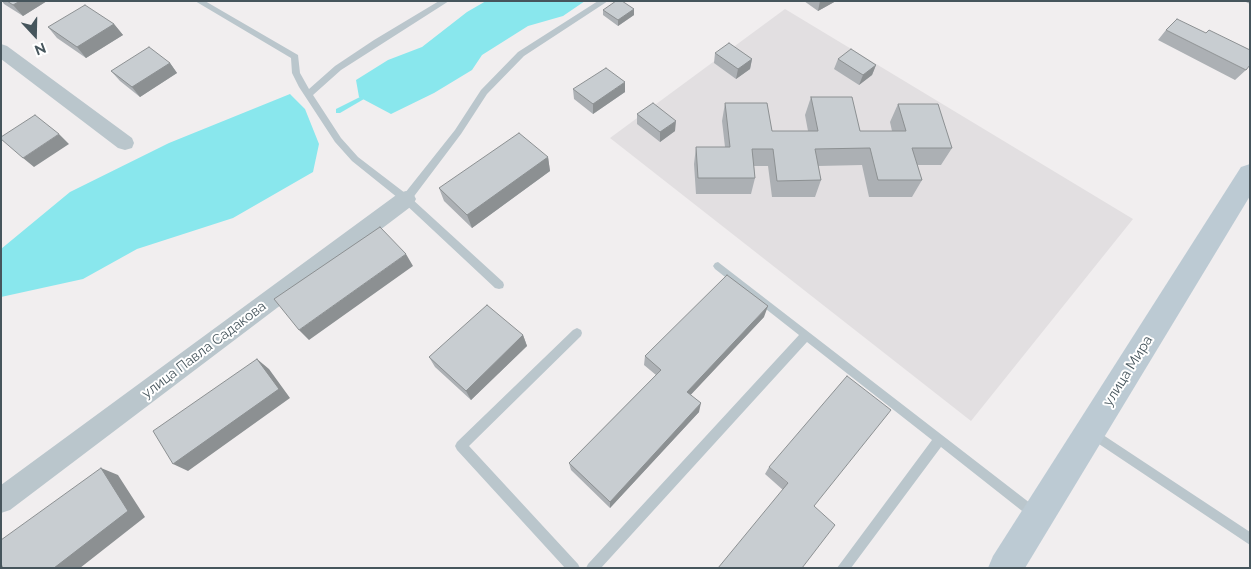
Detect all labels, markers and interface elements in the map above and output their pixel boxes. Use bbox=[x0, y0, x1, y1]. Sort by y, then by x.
north arrow bbox=[10, 10, 60, 60]
text: N bbox=[33, 40, 48, 58]
street label: улица Павла Садакова bbox=[139, 298, 269, 402]
street label: улица Мира bbox=[1100, 333, 1156, 409]

